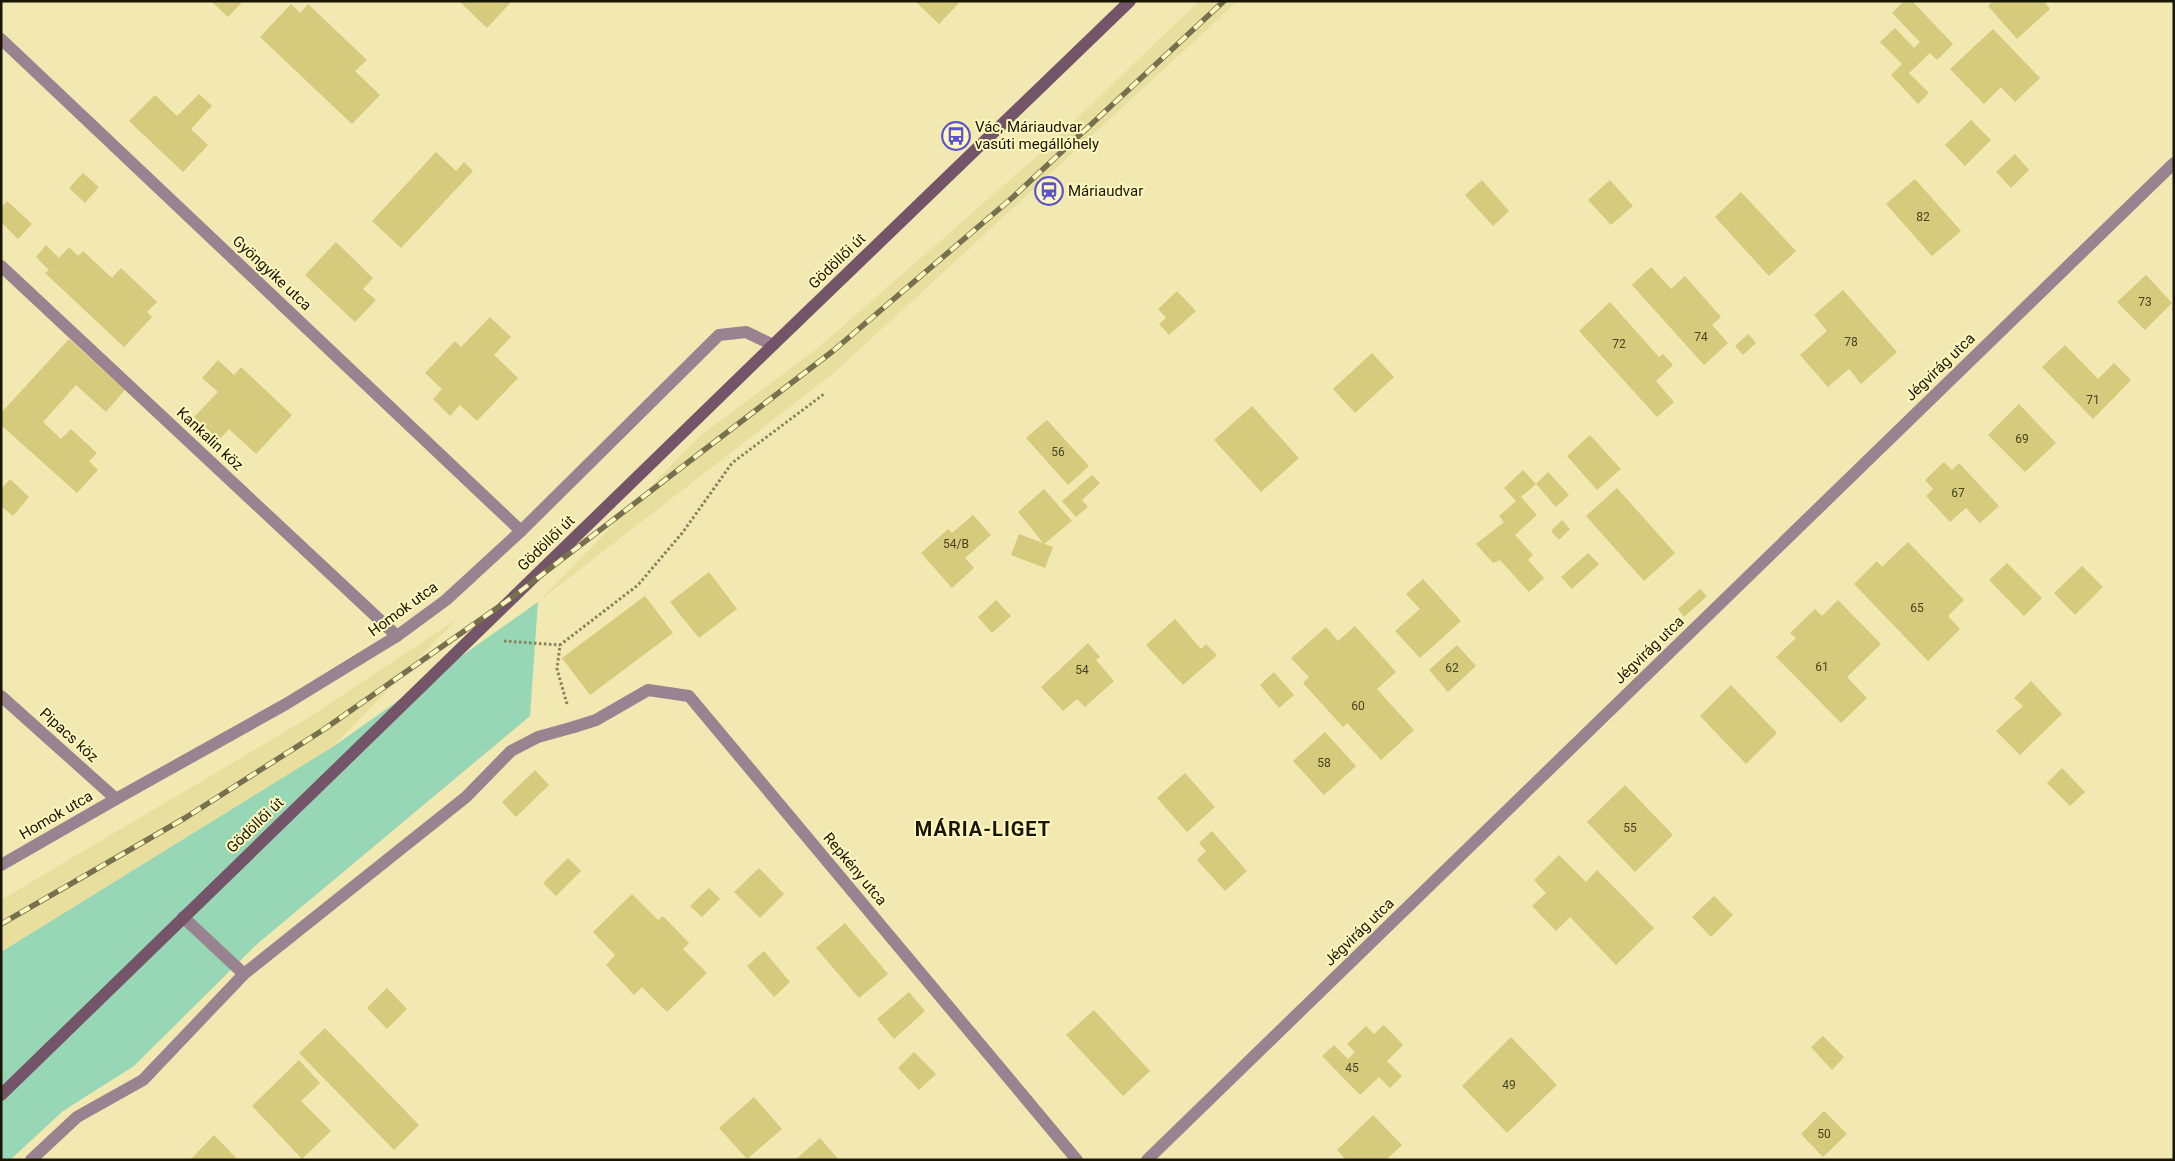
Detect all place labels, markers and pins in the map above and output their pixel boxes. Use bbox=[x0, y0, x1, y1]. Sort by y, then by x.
place label: Vác, Máriaudvar vasúti megállóhely bbox=[975, 118, 1099, 153]
bus stop icon: Vác, Máriaudvar vasúti megállóhely bbox=[941, 121, 971, 151]
station icon: Máriaudvar bbox=[1034, 176, 1064, 206]
place label: Máriaudvar bbox=[1068, 182, 1143, 200]

